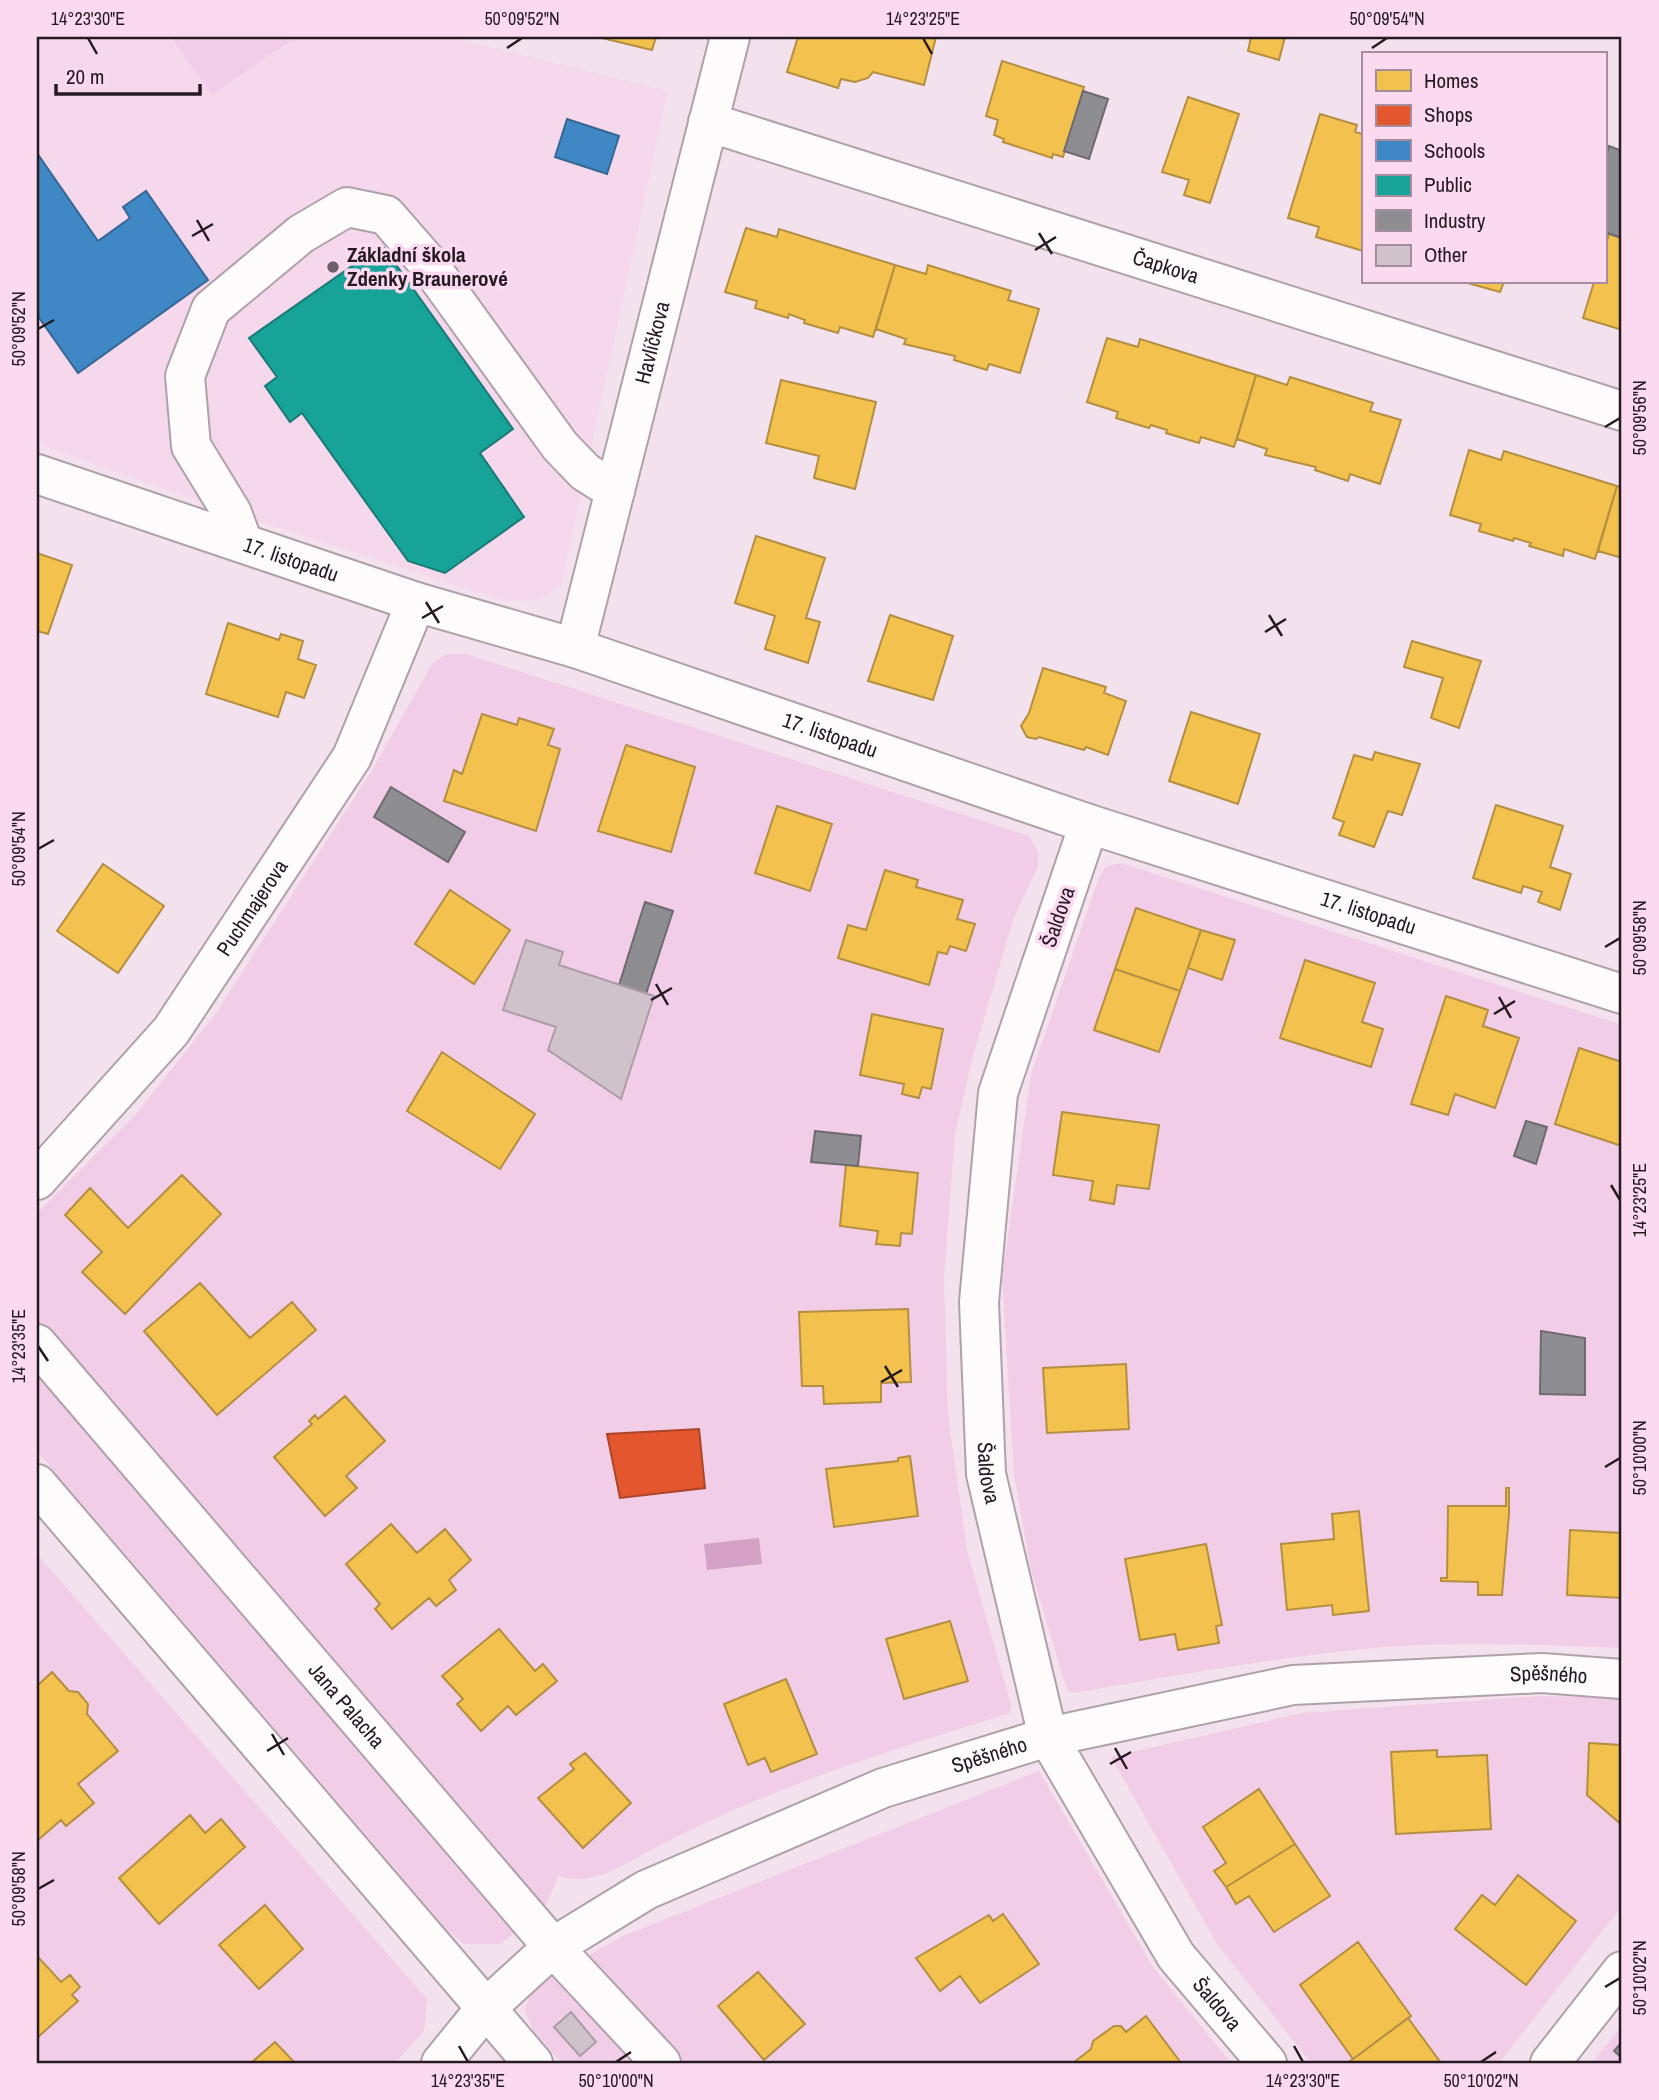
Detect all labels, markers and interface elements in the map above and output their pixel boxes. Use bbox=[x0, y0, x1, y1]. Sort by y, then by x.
text: 14°23'30"E bbox=[51, 6, 125, 31]
text: 50°09'52"N bbox=[484, 6, 560, 31]
text: 14°23'25"E bbox=[886, 6, 960, 31]
text: 50°09'54"N bbox=[1349, 6, 1425, 31]
scale bar bbox=[56, 52, 200, 96]
legend bbox=[1362, 52, 1606, 284]
text: 20 m bbox=[66, 62, 104, 91]
text: Homes bbox=[1424, 66, 1479, 95]
text: Shops bbox=[1424, 100, 1473, 129]
text: Schools bbox=[1424, 136, 1485, 165]
text: Public bbox=[1424, 170, 1472, 199]
text: Industry bbox=[1424, 206, 1486, 235]
place label: Základní škola Zdenky Braunerové bbox=[347, 240, 508, 293]
text: Other bbox=[1424, 240, 1467, 269]
street label: Čapkova bbox=[1129, 242, 1203, 290]
marker: Základní škola Zdenky Braunerové bbox=[325, 259, 341, 275]
text: 50°09'52"N bbox=[6, 291, 31, 367]
street label: Havlíčkova bbox=[628, 298, 676, 387]
text: 50°09'56"N bbox=[1627, 380, 1652, 456]
street label: 17. listopadu bbox=[240, 530, 342, 589]
street label: 17. listopadu bbox=[779, 705, 881, 765]
text: 50°09'54"N bbox=[6, 811, 31, 887]
street label: Puchmajerova bbox=[209, 853, 295, 961]
street label: Šaldova bbox=[1034, 882, 1082, 951]
street label: 17. listopadu bbox=[1317, 884, 1420, 941]
text: 50°09'58"N bbox=[1627, 900, 1652, 976]
text: 14°23'25"E bbox=[1627, 1163, 1652, 1237]
text: 14°23'35"E bbox=[6, 1309, 31, 1383]
text: 50°10'00"N bbox=[1627, 1420, 1652, 1496]
street label: Šaldova bbox=[971, 1441, 1008, 1507]
street label: Jana Palacha bbox=[302, 1656, 392, 1755]
street label: Spěšného bbox=[1509, 1658, 1589, 1690]
street label: Spěšného bbox=[948, 1729, 1030, 1780]
text: 50°09'58"N bbox=[6, 1851, 31, 1927]
text: 50°10'02"N bbox=[1627, 1940, 1652, 2016]
street label: Šaldova bbox=[1186, 1971, 1249, 2037]
text: 14°23'35"E bbox=[431, 2068, 505, 2093]
text: 50°10'00"N bbox=[578, 2068, 654, 2093]
text: 14°23'30"E bbox=[1266, 2068, 1340, 2093]
text: 50°10'02"N bbox=[1443, 2068, 1519, 2093]

